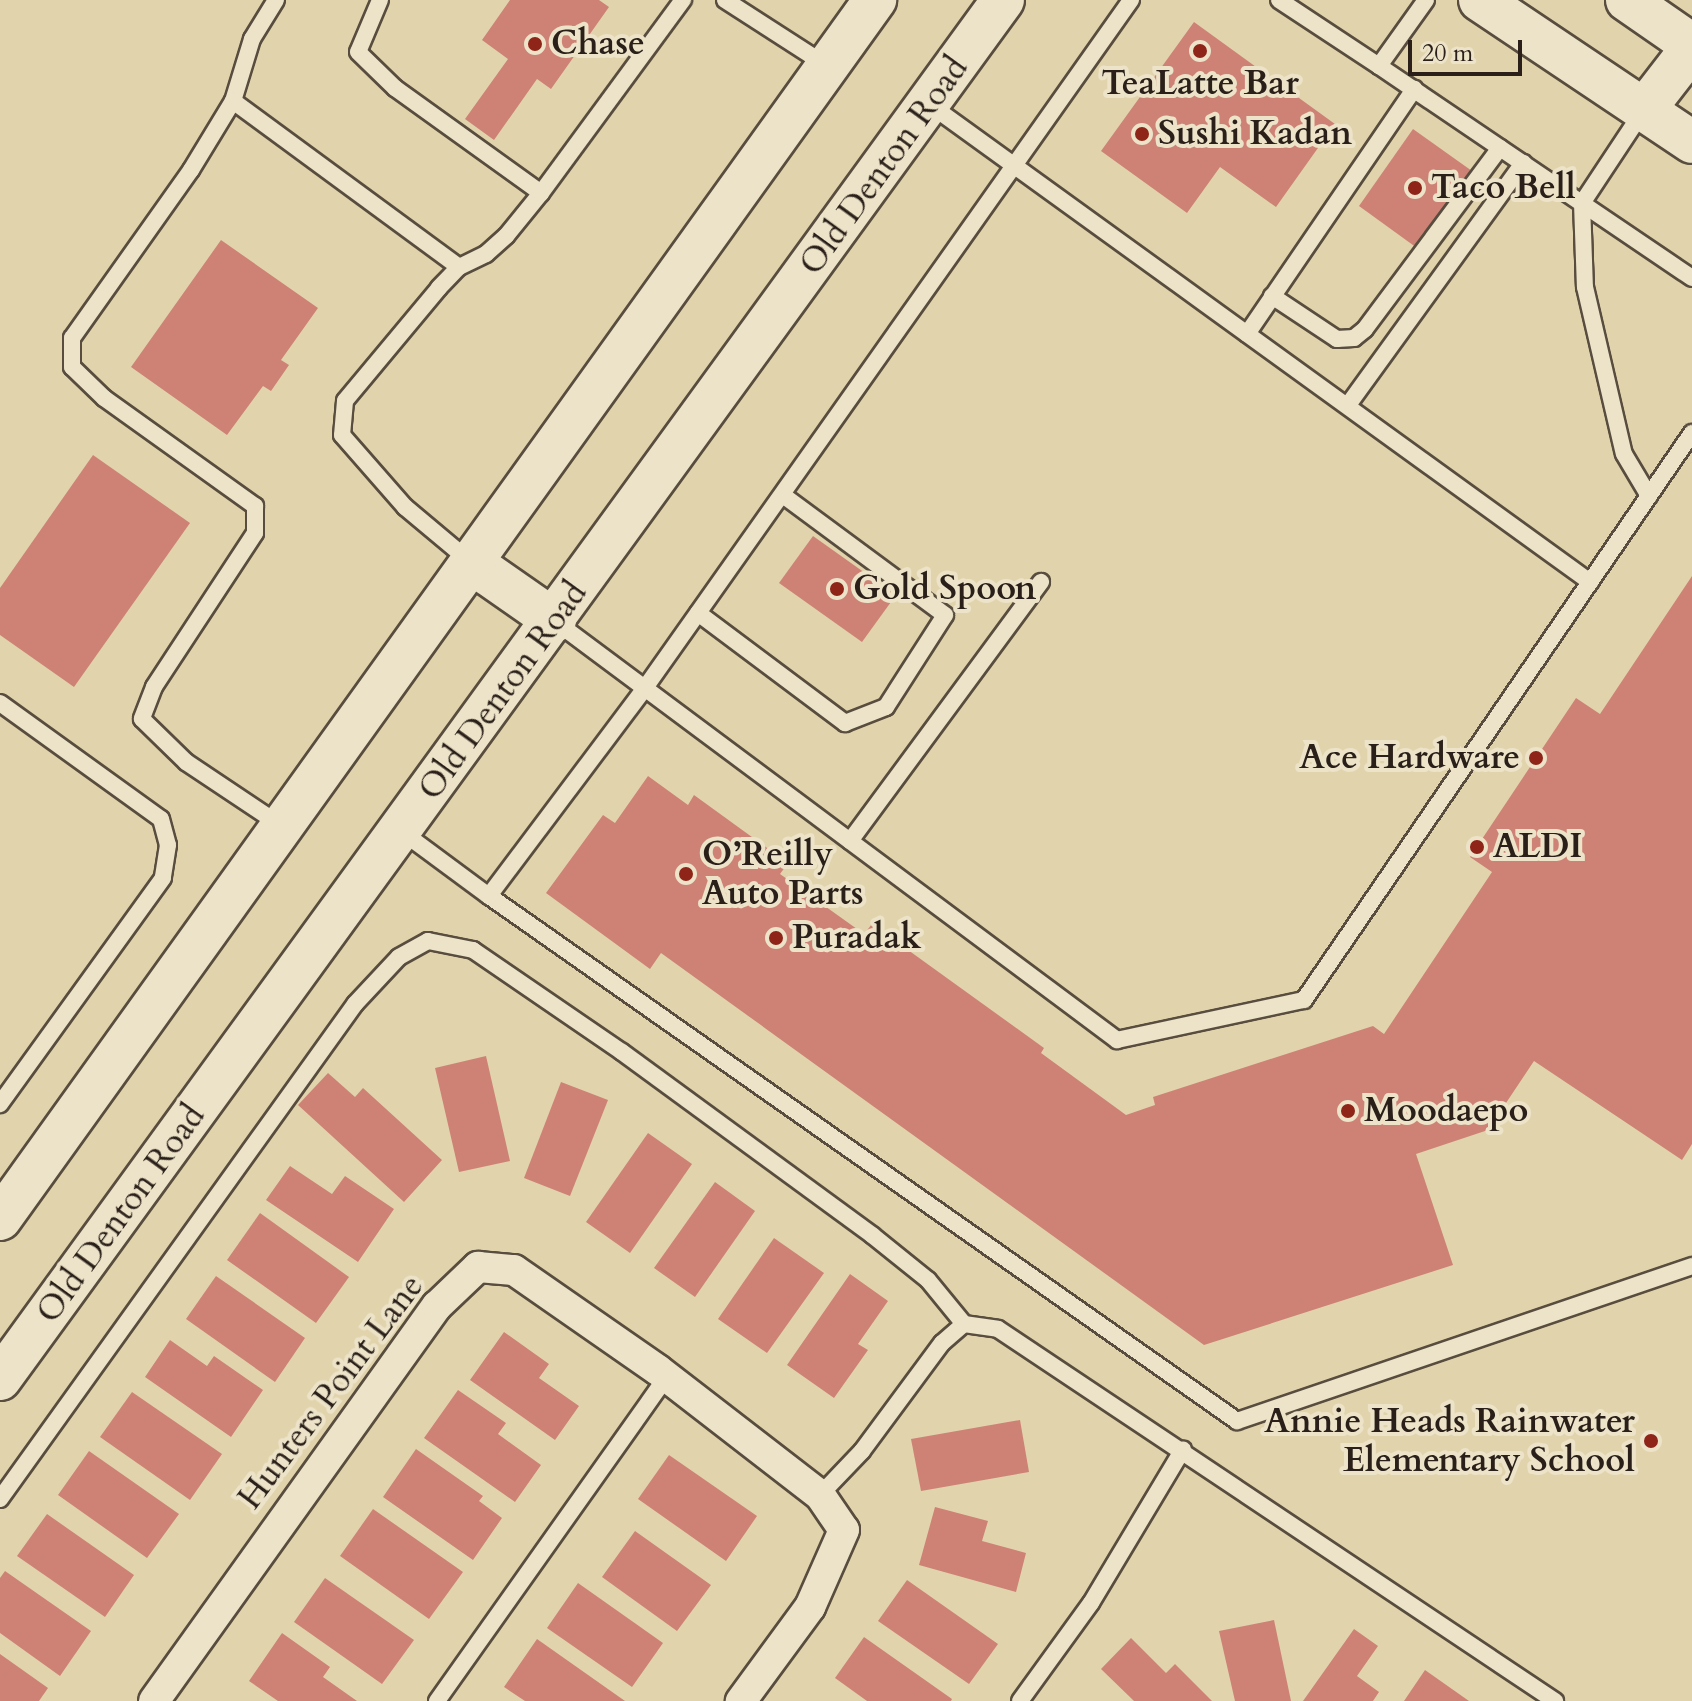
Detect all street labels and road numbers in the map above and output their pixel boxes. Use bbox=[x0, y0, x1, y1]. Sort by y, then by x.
street label: Old Denton Road bbox=[791, 49, 977, 283]
street label: Old Denton Road bbox=[410, 574, 596, 808]
street label: Old Denton Road bbox=[28, 1097, 214, 1331]
street label: Hunters Point Lane bbox=[230, 1267, 432, 1517]

